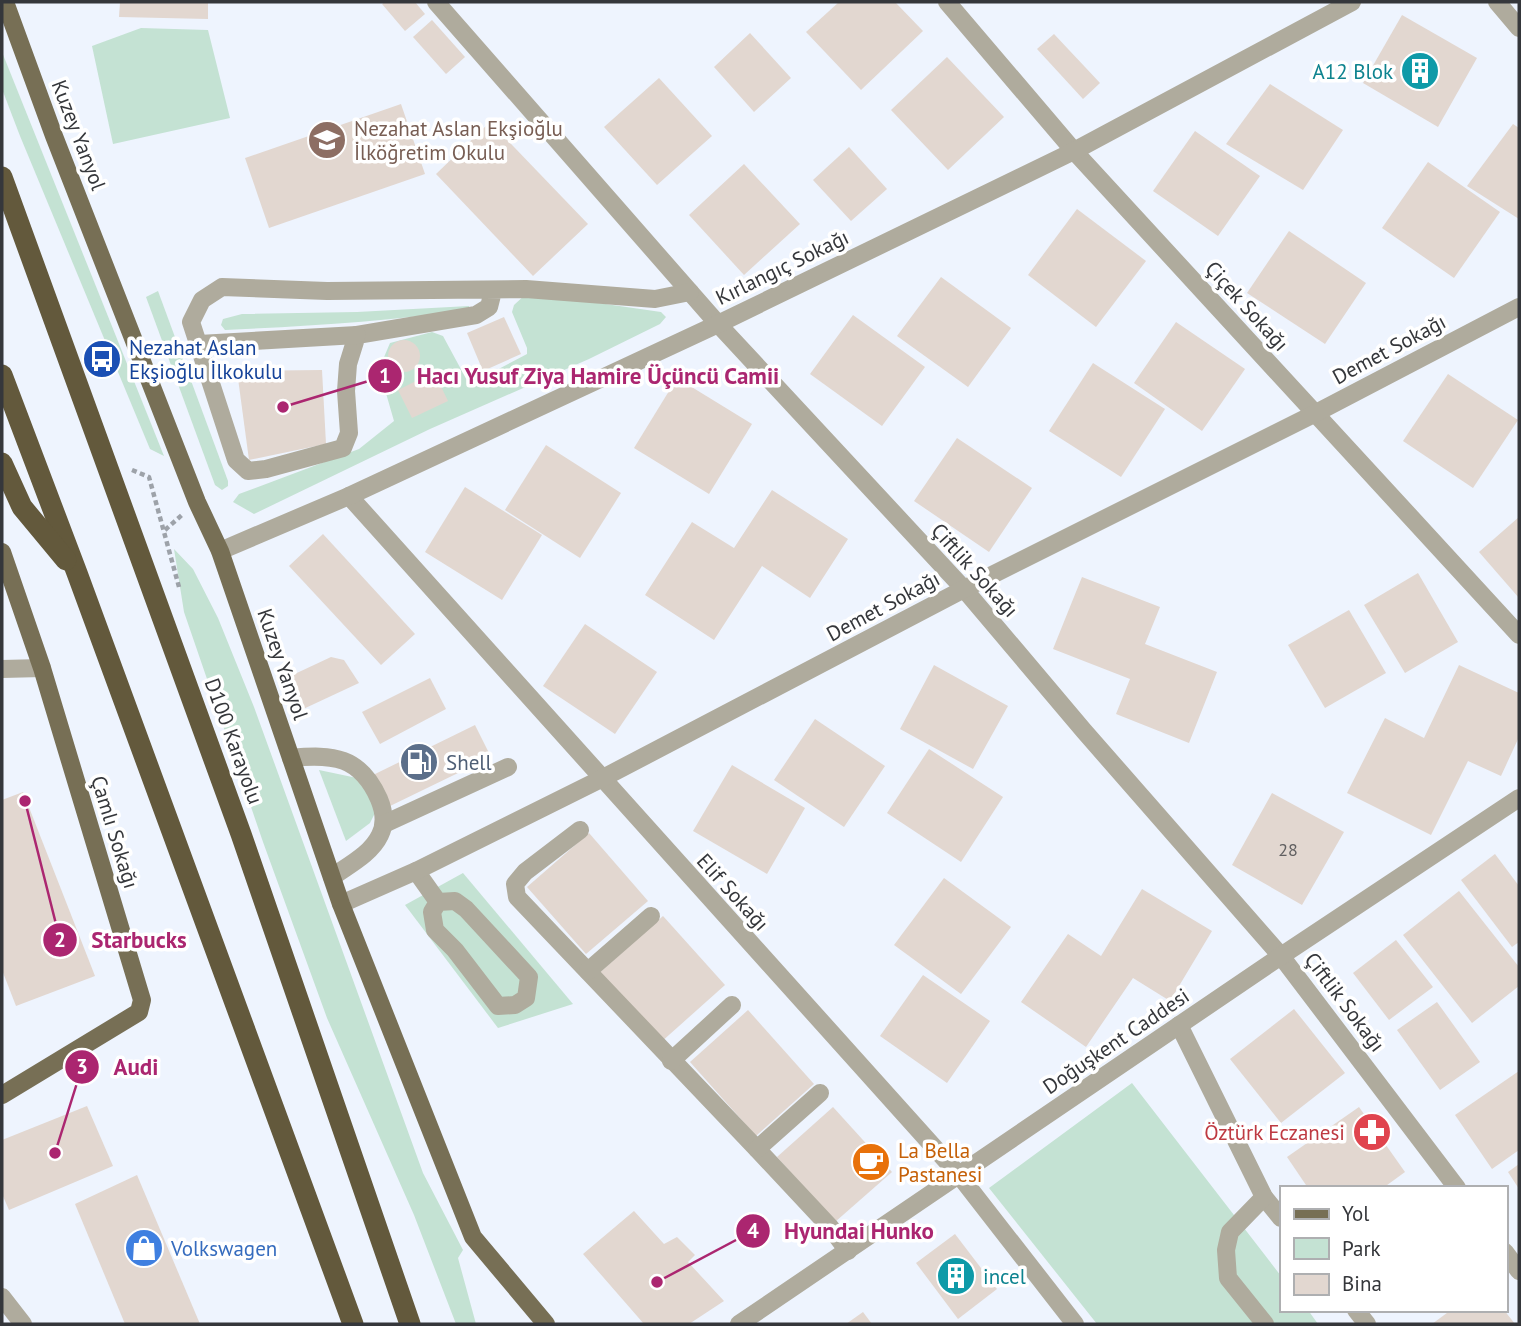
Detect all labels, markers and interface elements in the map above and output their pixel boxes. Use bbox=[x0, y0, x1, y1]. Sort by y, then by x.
building icon: A12 Blok bbox=[1399, 50, 1441, 92]
place label: A12 Blok bbox=[1313, 58, 1393, 85]
street label: Kuzey Yanyol bbox=[46, 76, 112, 194]
place label: Nezahat Aslan Ekşioğlu İlköğretim Okulu bbox=[354, 115, 563, 166]
school or university icon: Nezahat Aslan Ekşioğlu İlköğretim Okulu bbox=[306, 119, 348, 161]
street label: Kırlangıç Sokağı bbox=[711, 223, 853, 311]
street label: Çiçek Sokağı bbox=[1199, 255, 1295, 357]
street label: Demet Sokağı bbox=[1328, 308, 1450, 390]
place label: Nezahat Aslan Ekşioğlu İlkokulu bbox=[129, 334, 283, 385]
bus stop icon: Nezahat Aslan Ekşioğlu İlkokulu bbox=[81, 338, 123, 380]
callout: Hacı Yusuf Ziya Hamire Üçüncü Camii bbox=[368, 354, 794, 398]
text: Hacı Yusuf Ziya Hamire Üçüncü Camii bbox=[417, 361, 779, 390]
text: 1 bbox=[379, 362, 391, 389]
street label: Çiftlik Sokağı bbox=[926, 517, 1024, 623]
street label: Demet Sokağı bbox=[822, 565, 944, 647]
street label: Kuzey Yanyol bbox=[251, 605, 315, 723]
street label: D100 Karayolu bbox=[199, 674, 269, 808]
fuel station icon: Shell bbox=[398, 741, 440, 783]
place label: Shell bbox=[446, 749, 492, 776]
street label: Çamlı Sokağı bbox=[85, 772, 145, 892]
house number: 28 bbox=[1278, 838, 1298, 861]
street label: Elif Sokağı bbox=[691, 848, 775, 936]
callout: Starbucks bbox=[43, 918, 201, 962]
text: Starbucks bbox=[91, 925, 187, 954]
text: 2 bbox=[54, 926, 66, 953]
street label: Çiftlik Sokağı bbox=[1299, 947, 1391, 1057]
street label: Doğuşkent Caddesi bbox=[1038, 982, 1194, 1100]
callout: Audi bbox=[64, 1045, 172, 1089]
text: Audi bbox=[114, 1052, 158, 1081]
text: 3 bbox=[76, 1053, 88, 1080]
pharmacy icon: Öztürk Eczanesi bbox=[1351, 1111, 1393, 1153]
place label: Öztürk Eczanesi bbox=[1204, 1119, 1345, 1146]
place label: La Bella Pastanesi bbox=[898, 1137, 982, 1188]
cafe icon: La Bella Pastanesi bbox=[850, 1141, 892, 1183]
legend bbox=[1280, 1186, 1507, 1312]
text: Yol bbox=[1342, 1200, 1369, 1227]
callout: Hyundai Hunko bbox=[736, 1209, 948, 1253]
text: Hyundai Hunko bbox=[784, 1216, 934, 1245]
text: 4 bbox=[747, 1217, 759, 1244]
shop icon: Volkswagen bbox=[123, 1227, 165, 1269]
place label: Volkswagen bbox=[170, 1235, 277, 1262]
text: Park bbox=[1342, 1235, 1381, 1262]
building icon: incel bbox=[935, 1255, 977, 1297]
place label: incel bbox=[983, 1263, 1026, 1290]
text: Bina bbox=[1342, 1270, 1382, 1297]

